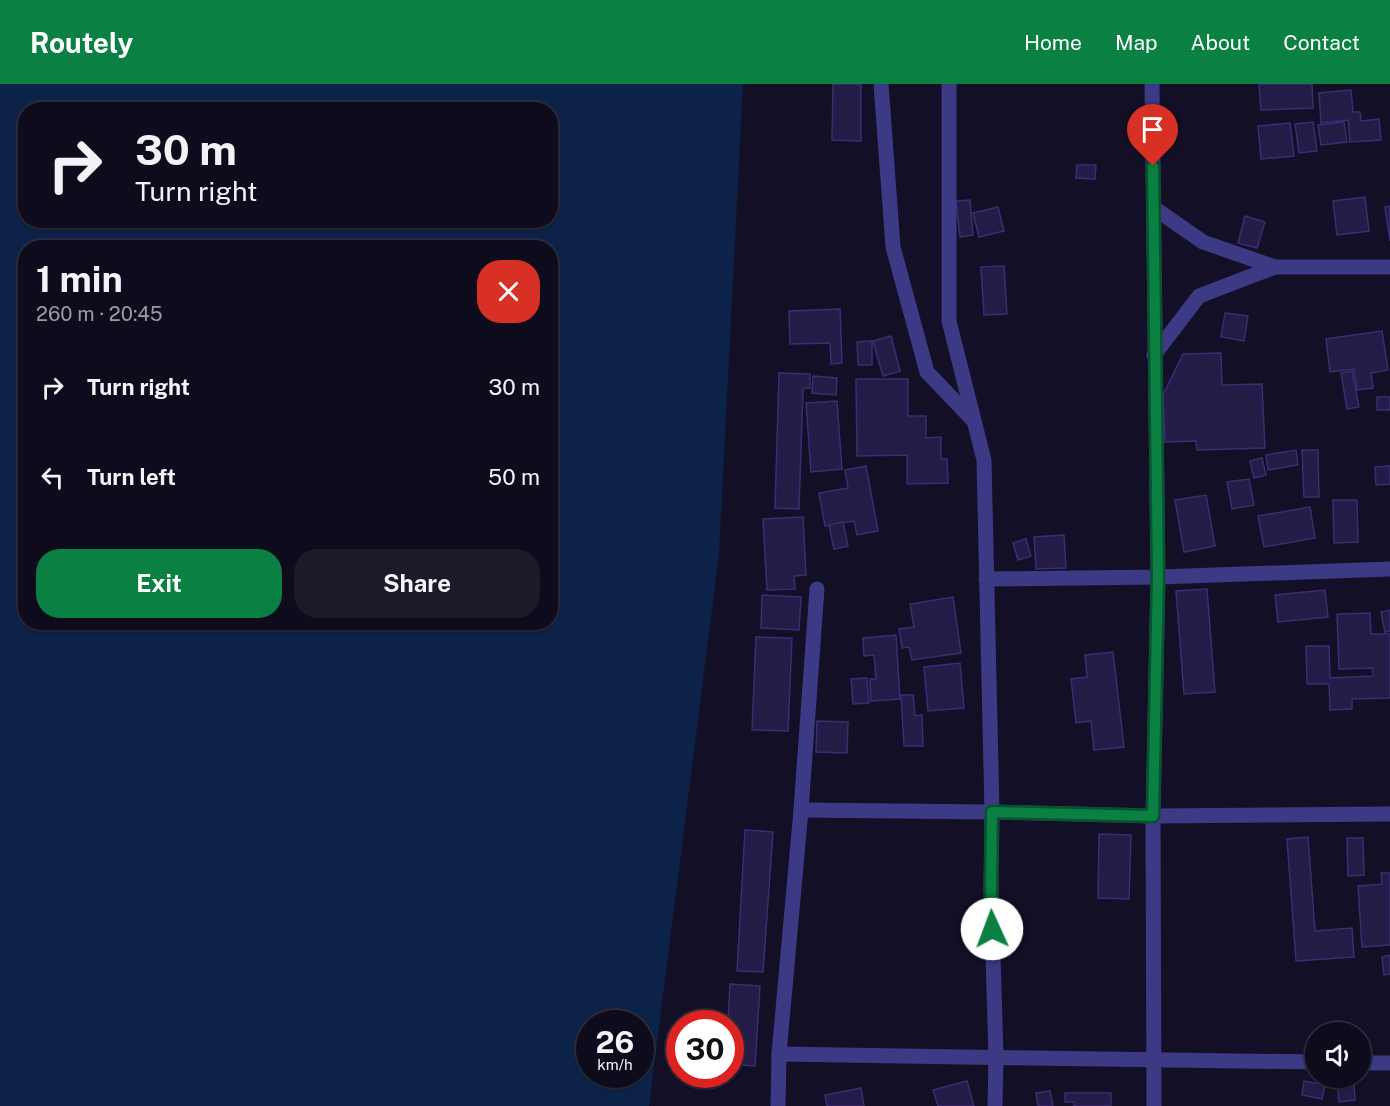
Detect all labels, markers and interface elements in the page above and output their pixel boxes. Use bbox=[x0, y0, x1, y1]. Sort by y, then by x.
text: Routely bbox=[30, 26, 133, 59]
text: Home bbox=[1024, 30, 1082, 55]
text: Map bbox=[1115, 30, 1158, 55]
text: About bbox=[1191, 30, 1250, 55]
text: Contact bbox=[1283, 30, 1360, 55]
pin bbox=[1127, 104, 1178, 166]
icon: arrive bbox=[1136, 113, 1169, 146]
text: 30 m bbox=[135, 125, 237, 174]
icon: right bbox=[36, 126, 114, 204]
text: Turn right bbox=[135, 175, 258, 207]
text: 1 min bbox=[36, 258, 123, 300]
button: close bbox=[477, 260, 540, 323]
text: 260 m · 20:45 bbox=[36, 302, 163, 326]
icon: right bbox=[36, 371, 69, 404]
text: Turn right bbox=[87, 374, 190, 400]
text: 30 m bbox=[488, 374, 540, 400]
icon: left bbox=[36, 461, 69, 494]
text: Turn left bbox=[87, 464, 176, 490]
text: 50 m bbox=[488, 464, 540, 490]
button: Exit bbox=[36, 549, 282, 618]
button: Share bbox=[294, 549, 540, 618]
position arrow bbox=[960, 897, 1024, 961]
speed limit sign: 30 bbox=[666, 1010, 744, 1088]
map controls bbox=[1305, 1022, 1371, 1088]
button: sound bbox=[1305, 1022, 1371, 1088]
text: 26 bbox=[596, 1024, 634, 1060]
text: km/h bbox=[597, 1056, 633, 1073]

